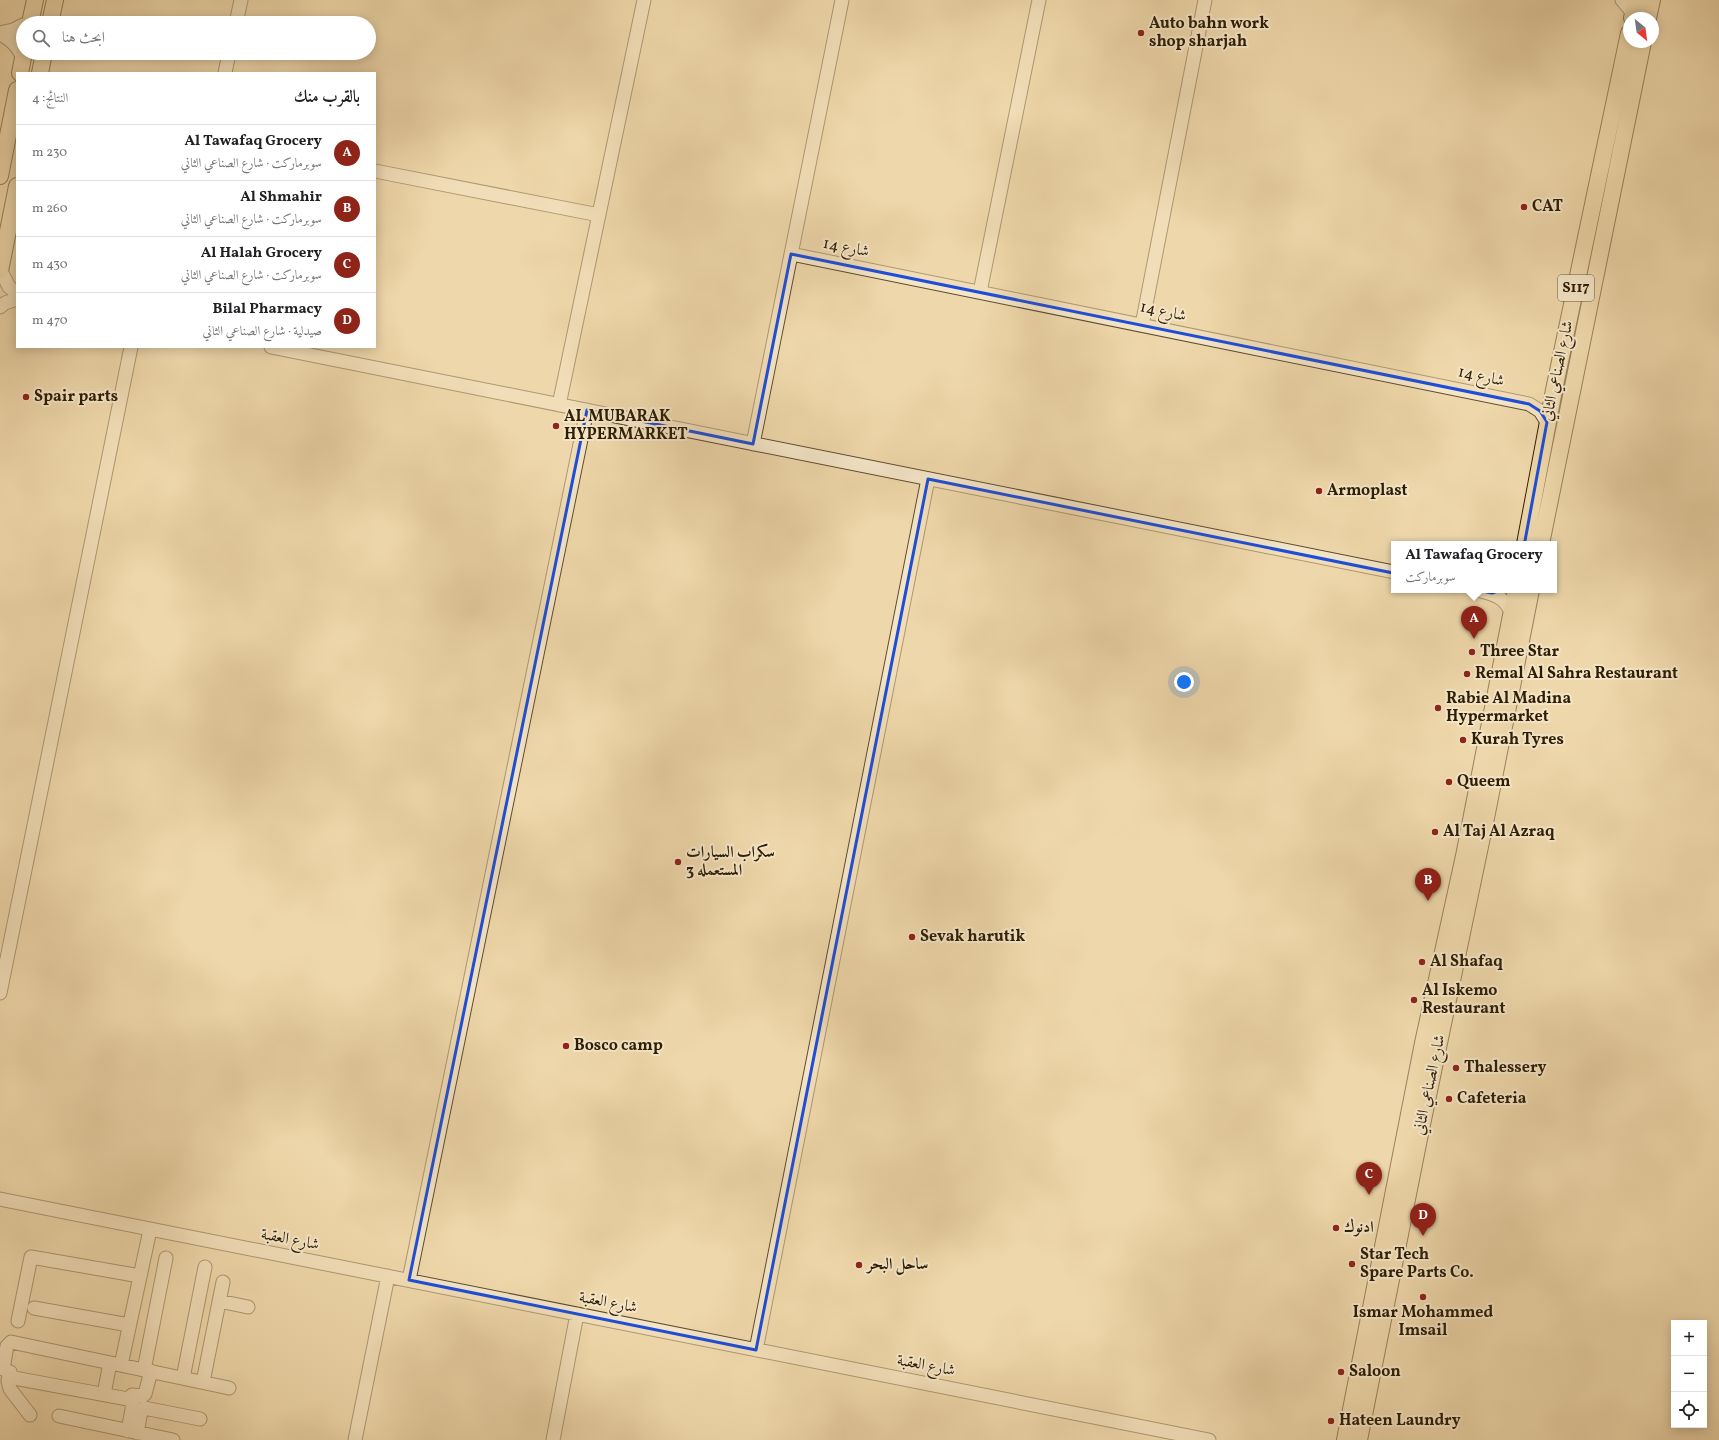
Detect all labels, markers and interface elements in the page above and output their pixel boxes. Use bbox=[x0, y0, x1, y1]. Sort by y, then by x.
north arrow bbox=[1623, 12, 1659, 48]
place label: Auto bahn work shop sharjah bbox=[1149, 13, 1269, 53]
search box bbox=[16, 16, 376, 60]
icon: search bbox=[30, 27, 52, 49]
text: ابحث هنا bbox=[62, 28, 105, 49]
marker: Auto bahn work shop sharjah bbox=[1136, 28, 1146, 38]
text: بالقرب منك bbox=[294, 86, 360, 109]
text: النتائج: 4 bbox=[32, 90, 68, 108]
text: Al Tawafaq Grocery bbox=[184, 131, 322, 152]
text: 230 m bbox=[32, 144, 67, 162]
text: A bbox=[342, 144, 352, 162]
text: سوبرماركت · شارع الصناعي الثاني bbox=[181, 155, 322, 173]
text: Al Shmahir bbox=[240, 187, 322, 208]
place label: CAT bbox=[1532, 196, 1563, 218]
text: 260 m bbox=[32, 200, 68, 218]
text: B bbox=[343, 200, 351, 218]
marker: CAT bbox=[1519, 202, 1529, 212]
text: سوبرماركت · شارع الصناعي الثاني bbox=[181, 211, 322, 229]
street label: شارع 14 bbox=[821, 233, 871, 264]
text: Al Halah Grocery bbox=[201, 243, 322, 264]
text: 430 m bbox=[32, 256, 68, 274]
text: C bbox=[343, 256, 351, 274]
text: سوبرماركت · شارع الصناعي الثاني bbox=[181, 267, 322, 285]
road number: S117 bbox=[1558, 275, 1594, 301]
street label: شارع 14 bbox=[1138, 296, 1188, 329]
text: Bilal Pharmacy bbox=[212, 299, 322, 320]
text: 470 m bbox=[32, 312, 67, 330]
text: D bbox=[342, 312, 352, 330]
street label: شارع الصناعي الثاني bbox=[1537, 319, 1580, 424]
text: صيدلية · شارع الصناعي الثاني bbox=[202, 323, 322, 341]
street label: شارع 14 bbox=[1456, 361, 1506, 394]
place label: Spair parts bbox=[34, 386, 118, 408]
marker: Spair parts bbox=[21, 392, 31, 402]
place label: AL MUBARAK HYPERMARKET bbox=[564, 406, 688, 446]
marker: AL MUBARAK HYPERMARKET bbox=[551, 421, 561, 431]
place label: Armoplast bbox=[1327, 480, 1408, 502]
marker: Armoplast bbox=[1314, 486, 1324, 496]
popup bbox=[1391, 541, 1557, 593]
text: Al Tawafaq Grocery bbox=[1405, 545, 1543, 566]
text: سوبرماركت bbox=[1405, 569, 1456, 587]
pin: A bbox=[1461, 606, 1487, 639]
place label: Three Star bbox=[1480, 641, 1559, 663]
marker: Three Star bbox=[1467, 647, 1477, 657]
place label: Remal Al Sahra Restaurant bbox=[1475, 663, 1678, 685]
marker: Remal Al Sahra Restaurant bbox=[1462, 669, 1472, 679]
your location bbox=[1174, 672, 1194, 692]
place label: Rabie Al Madina Hypermarket bbox=[1446, 688, 1571, 728]
marker: Rabie Al Madina Hypermarket bbox=[1433, 703, 1443, 713]
place label: Kurah Tyres bbox=[1471, 729, 1564, 751]
marker: Kurah Tyres bbox=[1458, 735, 1468, 745]
place label: Queem bbox=[1457, 771, 1511, 793]
marker: Queem bbox=[1444, 777, 1454, 787]
place label: Al Taj Al Azraq bbox=[1443, 821, 1555, 843]
marker: Al Taj Al Azraq bbox=[1430, 827, 1440, 837]
place label: سكراب السيارات المستعمله 3 bbox=[686, 842, 775, 882]
marker: سكراب السيارات المستعمله 3 bbox=[673, 857, 683, 867]
pin: B bbox=[1415, 868, 1441, 901]
place label: Sevak harutik bbox=[920, 926, 1025, 948]
marker: Sevak harutik bbox=[907, 932, 917, 942]
place label: Al Shafaq bbox=[1430, 951, 1503, 973]
marker: Al Shafaq bbox=[1417, 957, 1427, 967]
place label: Al Iskemo Restaurant bbox=[1422, 980, 1506, 1020]
marker: Al Iskemo Restaurant bbox=[1409, 995, 1419, 1005]
street label: شارع الصناعي الثاني bbox=[1409, 1033, 1452, 1138]
place label: Bosco camp bbox=[574, 1035, 663, 1057]
marker: Bosco camp bbox=[561, 1041, 571, 1051]
place label: Thalessery bbox=[1464, 1057, 1547, 1079]
marker: Thalessery bbox=[1451, 1063, 1461, 1073]
place label: Cafeteria bbox=[1457, 1088, 1527, 1110]
marker: Cafeteria bbox=[1444, 1094, 1454, 1104]
pin: C bbox=[1356, 1162, 1382, 1195]
pin: D bbox=[1410, 1203, 1436, 1236]
place label: ادنوك bbox=[1344, 1217, 1374, 1239]
marker: ادنوك bbox=[1331, 1223, 1341, 1233]
street label: شارع العقبة bbox=[259, 1224, 321, 1257]
place label: Star Tech Spare Parts Co. bbox=[1360, 1244, 1474, 1284]
place label: ساحل البحر bbox=[865, 1254, 928, 1276]
marker: Star Tech Spare Parts Co. bbox=[1347, 1259, 1357, 1269]
marker: ساحل البحر bbox=[854, 1260, 864, 1270]
street label: شارع العقبة bbox=[577, 1287, 639, 1320]
marker: Ismar Mohammed Imsail bbox=[1418, 1292, 1428, 1302]
place label: Ismar Mohammed Imsail bbox=[1353, 1302, 1493, 1342]
map controls bbox=[1671, 1320, 1707, 1428]
button: + bbox=[1671, 1320, 1707, 1356]
street label: شارع العقبة bbox=[895, 1350, 957, 1383]
button: − bbox=[1671, 1356, 1707, 1392]
place label: Saloon bbox=[1349, 1361, 1401, 1383]
marker: Saloon bbox=[1336, 1367, 1346, 1377]
button: locate bbox=[1671, 1392, 1707, 1428]
place label: Hateen Laundry bbox=[1339, 1410, 1461, 1432]
marker: Hateen Laundry bbox=[1326, 1416, 1336, 1426]

